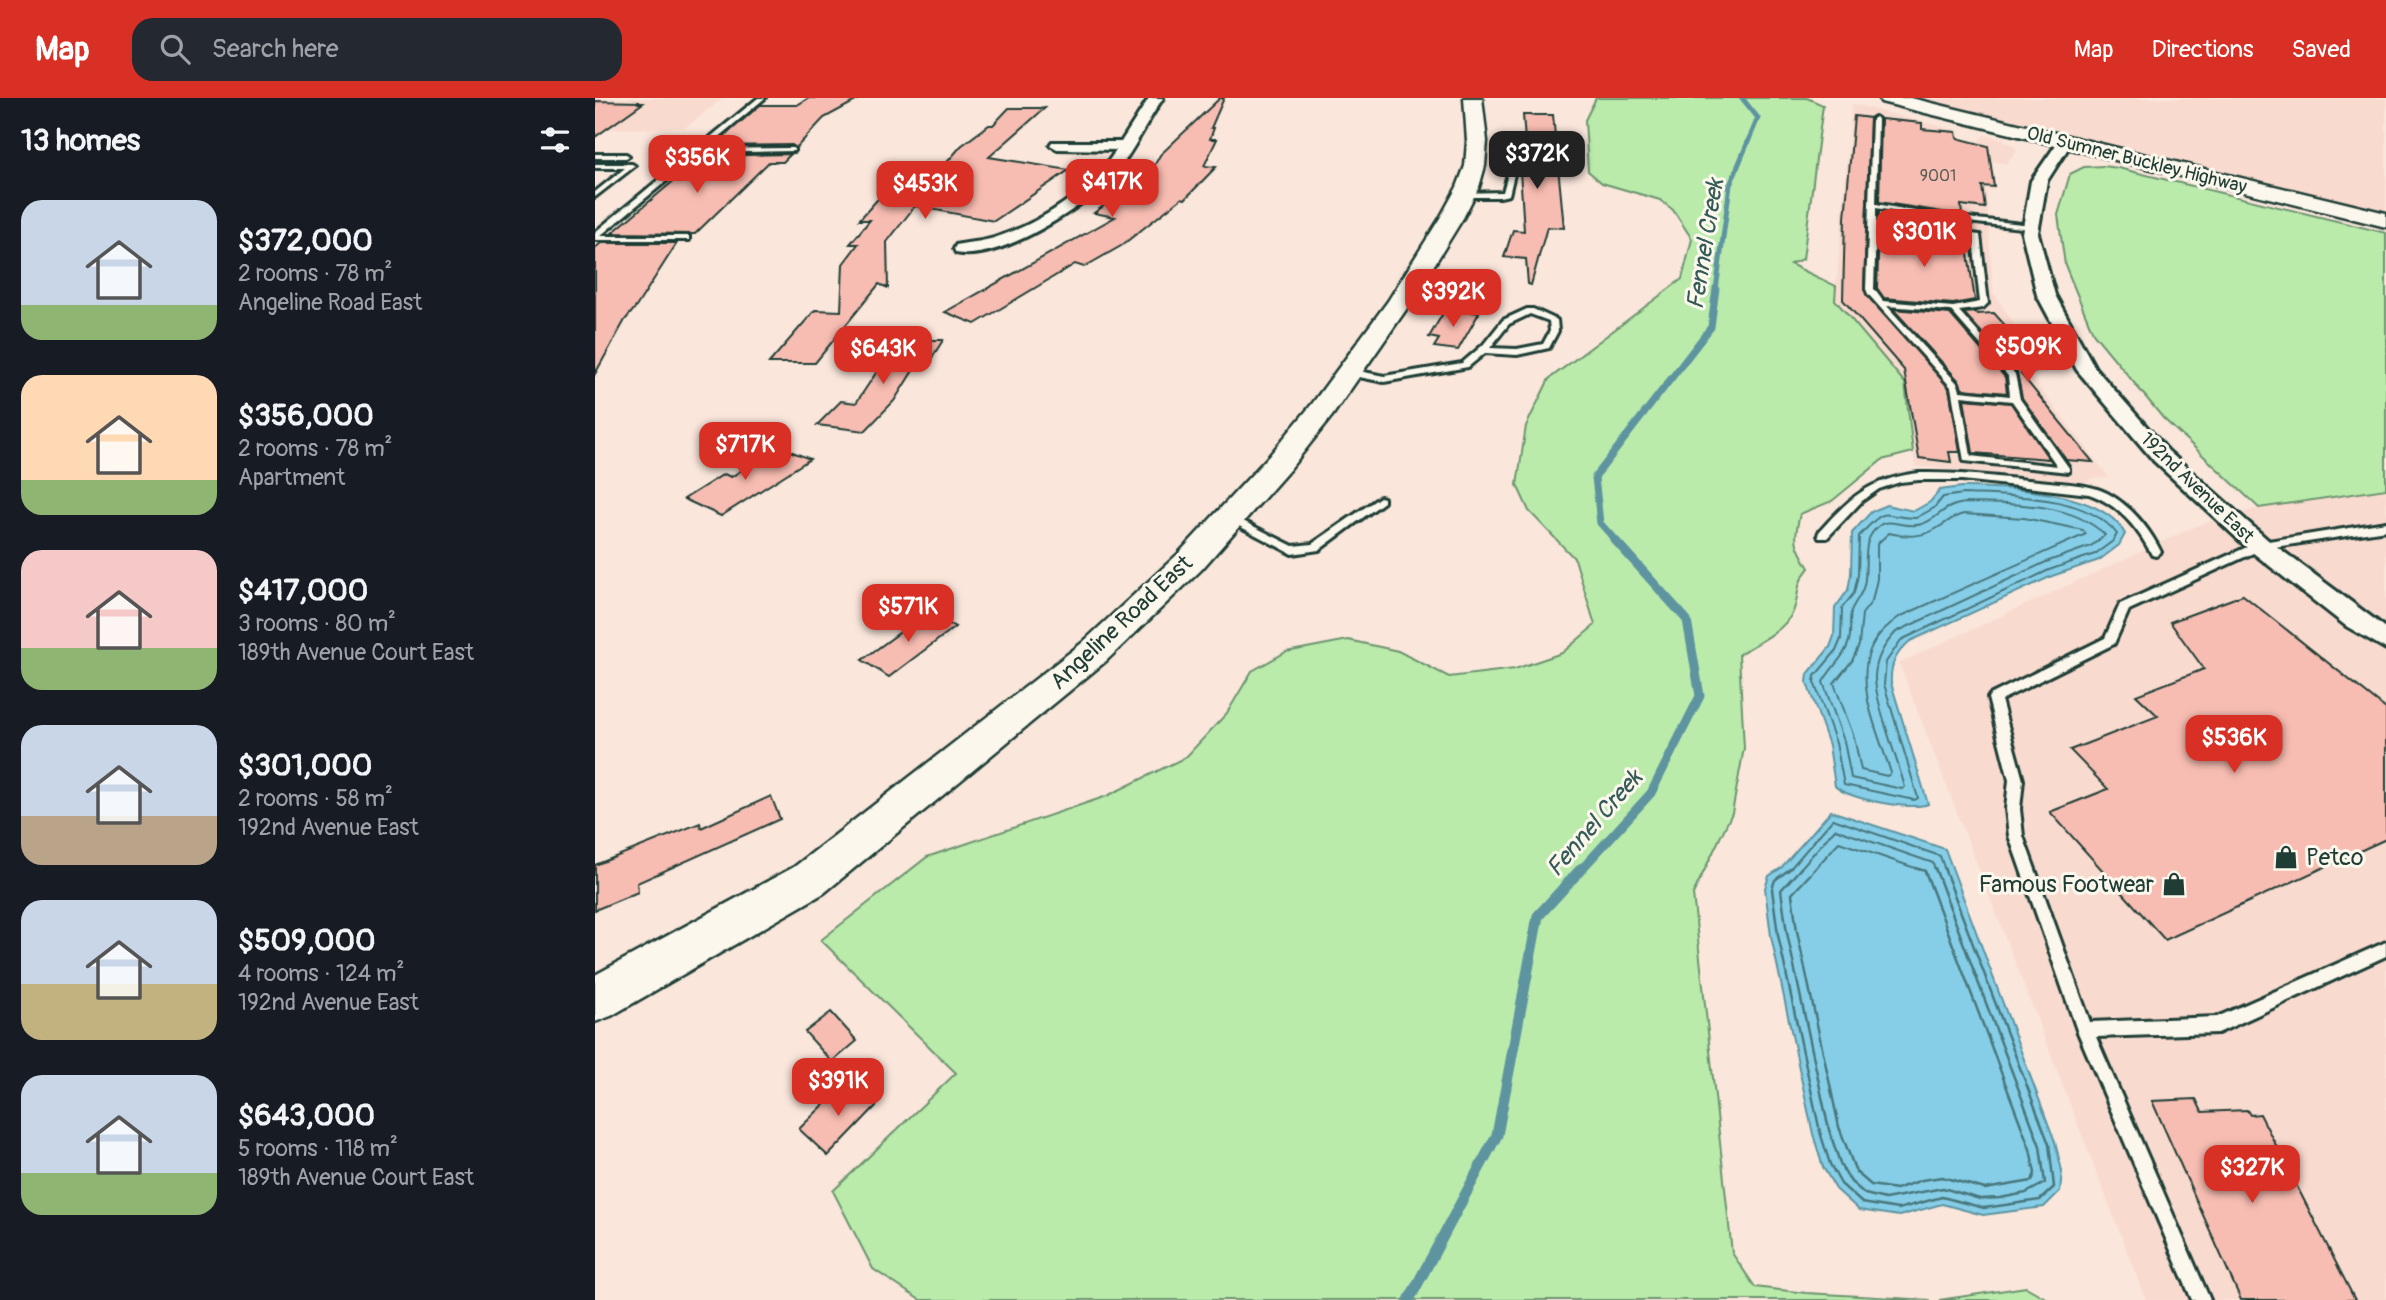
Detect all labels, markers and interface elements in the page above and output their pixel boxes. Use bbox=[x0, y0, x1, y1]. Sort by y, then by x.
search box bbox=[132, 18, 622, 81]
text: Map bbox=[35, 29, 90, 70]
icon: search bbox=[156, 30, 194, 68]
text: Search here bbox=[212, 33, 339, 65]
text: Map bbox=[2074, 35, 2114, 64]
text: Directions bbox=[2152, 35, 2253, 64]
text: Saved bbox=[2291, 35, 2351, 64]
icon: filters bbox=[536, 121, 574, 159]
street label: Old Sumner Buckley Highway bbox=[2024, 121, 2249, 199]
text: 13 homes bbox=[21, 122, 140, 159]
pin: $372K bbox=[1488, 132, 1586, 191]
pin: $356K bbox=[648, 136, 746, 195]
text: $372K bbox=[1505, 139, 1569, 168]
text: $356K bbox=[664, 143, 730, 172]
pin: $417K bbox=[1063, 159, 1161, 219]
pin: $453K bbox=[876, 162, 974, 221]
house number: 9001 bbox=[1920, 166, 1956, 186]
text: $417K bbox=[1082, 167, 1142, 196]
text: $453K bbox=[893, 169, 957, 198]
water label: Fennel Creek bbox=[1681, 175, 1730, 311]
pin: $301K bbox=[1875, 209, 1973, 269]
text: $301K bbox=[1892, 217, 1956, 246]
text: $372,000 bbox=[238, 222, 373, 259]
icon: home bbox=[77, 228, 161, 312]
text: 2 rooms · 78 m² bbox=[238, 259, 392, 288]
pin: $392K bbox=[1404, 270, 1502, 329]
text: $392K bbox=[1421, 277, 1485, 306]
text: Angeline Road East bbox=[238, 288, 422, 317]
pin: $509K bbox=[1979, 324, 2077, 384]
pin: $643K bbox=[834, 327, 932, 386]
text: $509K bbox=[1995, 332, 2061, 361]
text: $643K bbox=[850, 334, 916, 363]
text: $356,000 bbox=[238, 397, 374, 434]
icon: home bbox=[77, 403, 161, 487]
pin: $717K bbox=[696, 422, 794, 482]
street label: 192nd Avenue East bbox=[2135, 427, 2260, 548]
text: $717K bbox=[715, 430, 775, 459]
text: 2 rooms · 78 m² bbox=[238, 434, 392, 463]
text: Apartment bbox=[238, 463, 345, 492]
street label: Angeline Road East bbox=[1044, 548, 1199, 696]
text: $417,000 bbox=[238, 572, 368, 609]
icon: home bbox=[77, 578, 161, 662]
pin: $571K bbox=[859, 584, 957, 644]
text: $571K bbox=[878, 592, 938, 621]
text: 3 rooms · 80 m² bbox=[238, 609, 396, 638]
text: 189th Avenue Court East bbox=[238, 638, 474, 667]
pin: $536K bbox=[2185, 716, 2283, 775]
text: $536K bbox=[2201, 723, 2267, 752]
text: $301,000 bbox=[238, 747, 372, 784]
icon: home bbox=[77, 753, 161, 837]
water label: Fennel Creek bbox=[1540, 763, 1650, 882]
text: 2 rooms · 58 m² bbox=[238, 784, 393, 813]
text: 192nd Avenue East bbox=[238, 813, 419, 842]
shop icon: Petco bbox=[2272, 843, 2300, 871]
place label: Petco bbox=[2306, 843, 2363, 872]
place label: Famous Footwear bbox=[1979, 870, 2154, 899]
shop icon: Famous Footwear bbox=[2160, 870, 2188, 898]
text: $509,000 bbox=[238, 922, 376, 959]
icon: home bbox=[77, 928, 161, 1012]
text: 4 rooms · 124 m² bbox=[238, 959, 404, 988]
text: 192nd Avenue East bbox=[238, 988, 419, 1017]
pin: $391K bbox=[789, 1058, 887, 1118]
text: $391K bbox=[808, 1066, 868, 1095]
text: $643,000 bbox=[238, 1097, 375, 1134]
icon: home bbox=[77, 1103, 161, 1187]
text: 5 rooms · 118 m² bbox=[238, 1134, 398, 1163]
pin: $327K bbox=[2203, 1146, 2301, 1205]
text: $327K bbox=[2220, 1153, 2284, 1182]
text: 189th Avenue Court East bbox=[238, 1163, 474, 1192]

